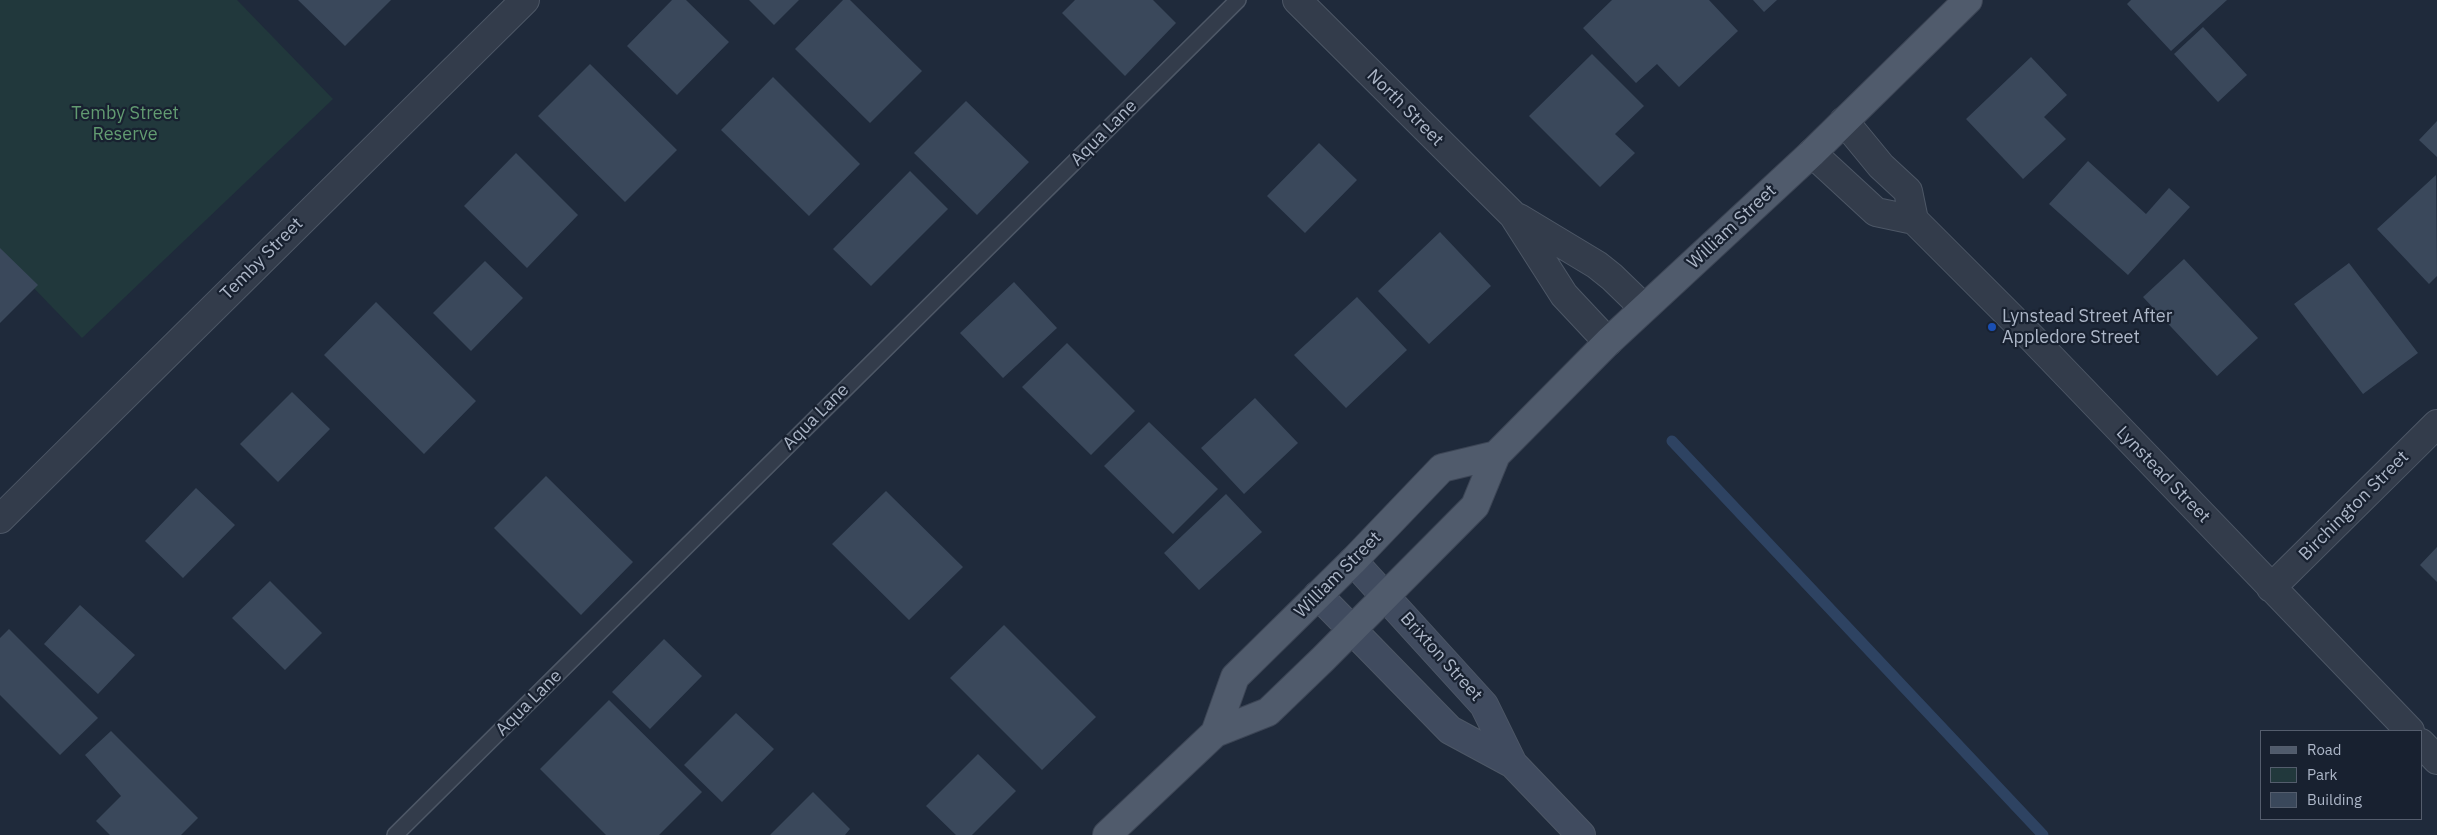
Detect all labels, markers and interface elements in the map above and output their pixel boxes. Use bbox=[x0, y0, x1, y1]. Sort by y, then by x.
street label: North Street bbox=[1362, 65, 1448, 151]
street label: Aqua Lane bbox=[1066, 95, 1142, 171]
park label: Temby Street Reserve bbox=[71, 103, 179, 146]
street label: William Street bbox=[1683, 180, 1781, 274]
street label: Temby Street bbox=[216, 213, 308, 305]
place label: Lynstead Street After Appledore Street bbox=[2002, 306, 2172, 348]
marker: Lynstead Street After Appledore Street bbox=[1986, 321, 1998, 333]
street label: Aqua Lane bbox=[778, 379, 854, 455]
street label: Lynstead Street bbox=[2111, 422, 2215, 528]
street label: Birchington Street bbox=[2295, 447, 2413, 565]
street label: William Street bbox=[1290, 527, 1386, 623]
street label: Brixton Street bbox=[1395, 608, 1487, 706]
street label: Aqua Lane bbox=[491, 665, 567, 741]
legend bbox=[2260, 730, 2422, 820]
text: Road bbox=[2307, 740, 2342, 759]
text: Park bbox=[2307, 765, 2337, 784]
text: Building bbox=[2307, 790, 2362, 809]

